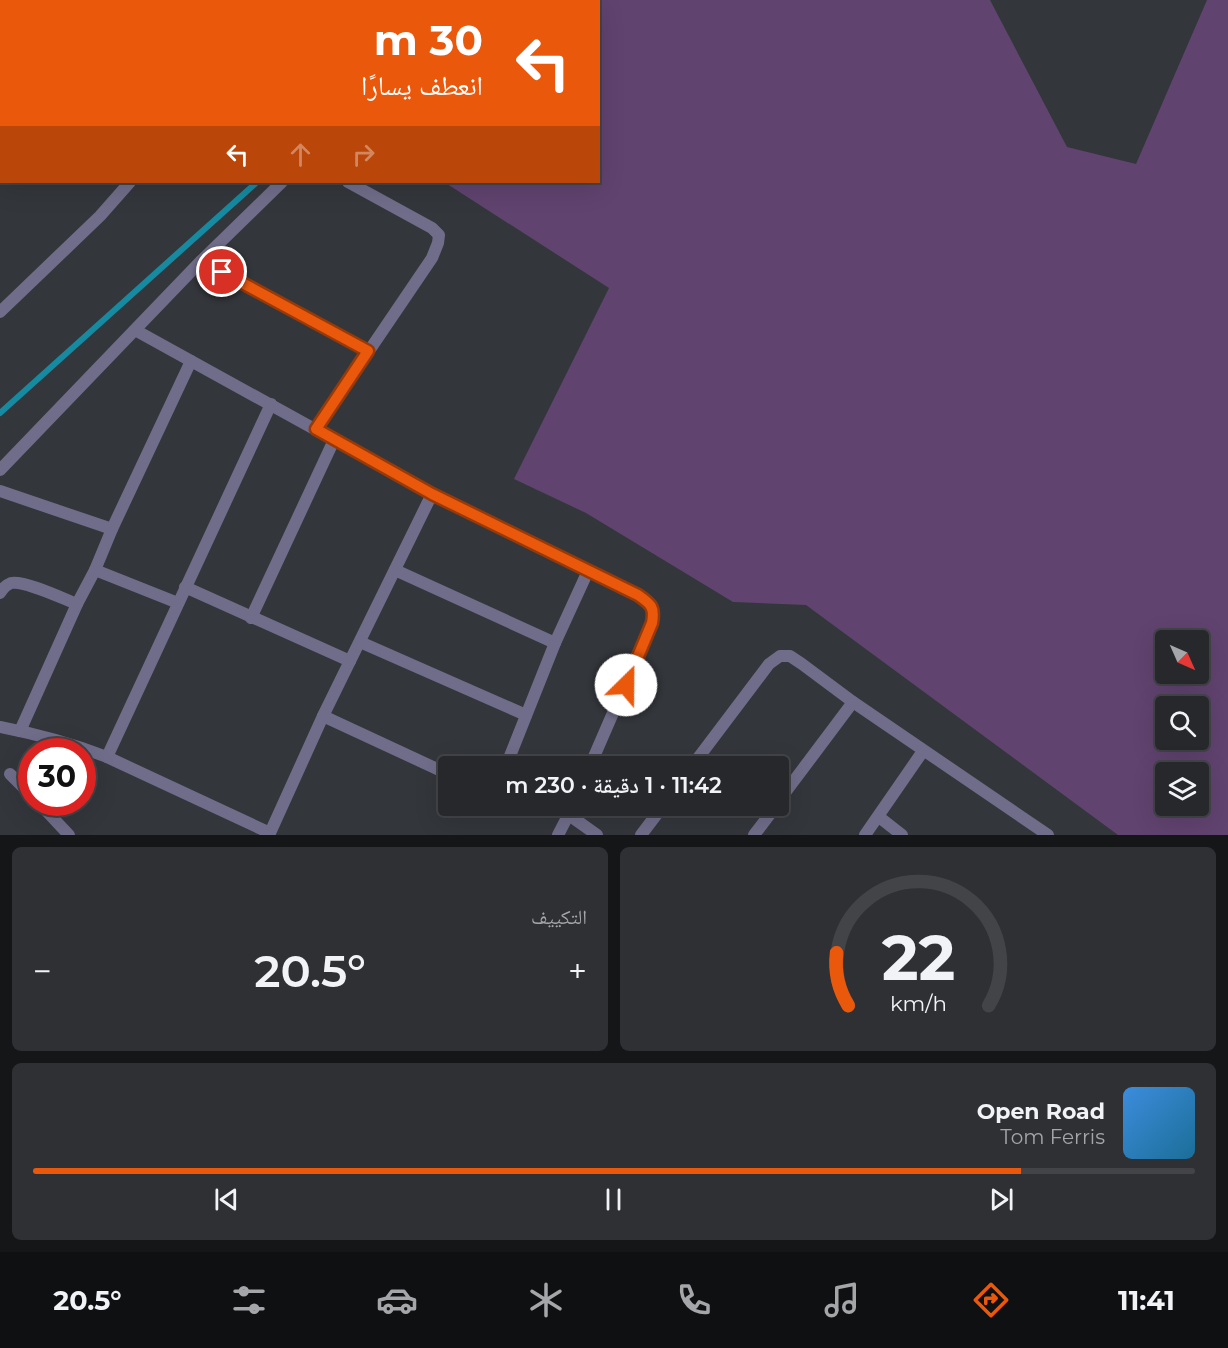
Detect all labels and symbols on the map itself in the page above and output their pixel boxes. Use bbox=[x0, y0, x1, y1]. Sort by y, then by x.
pin bbox=[196, 246, 247, 297]
north arrow bbox=[1155, 630, 1209, 684]
position arrow bbox=[594, 653, 658, 717]
speed limit sign: 30 bbox=[18, 738, 96, 816]

